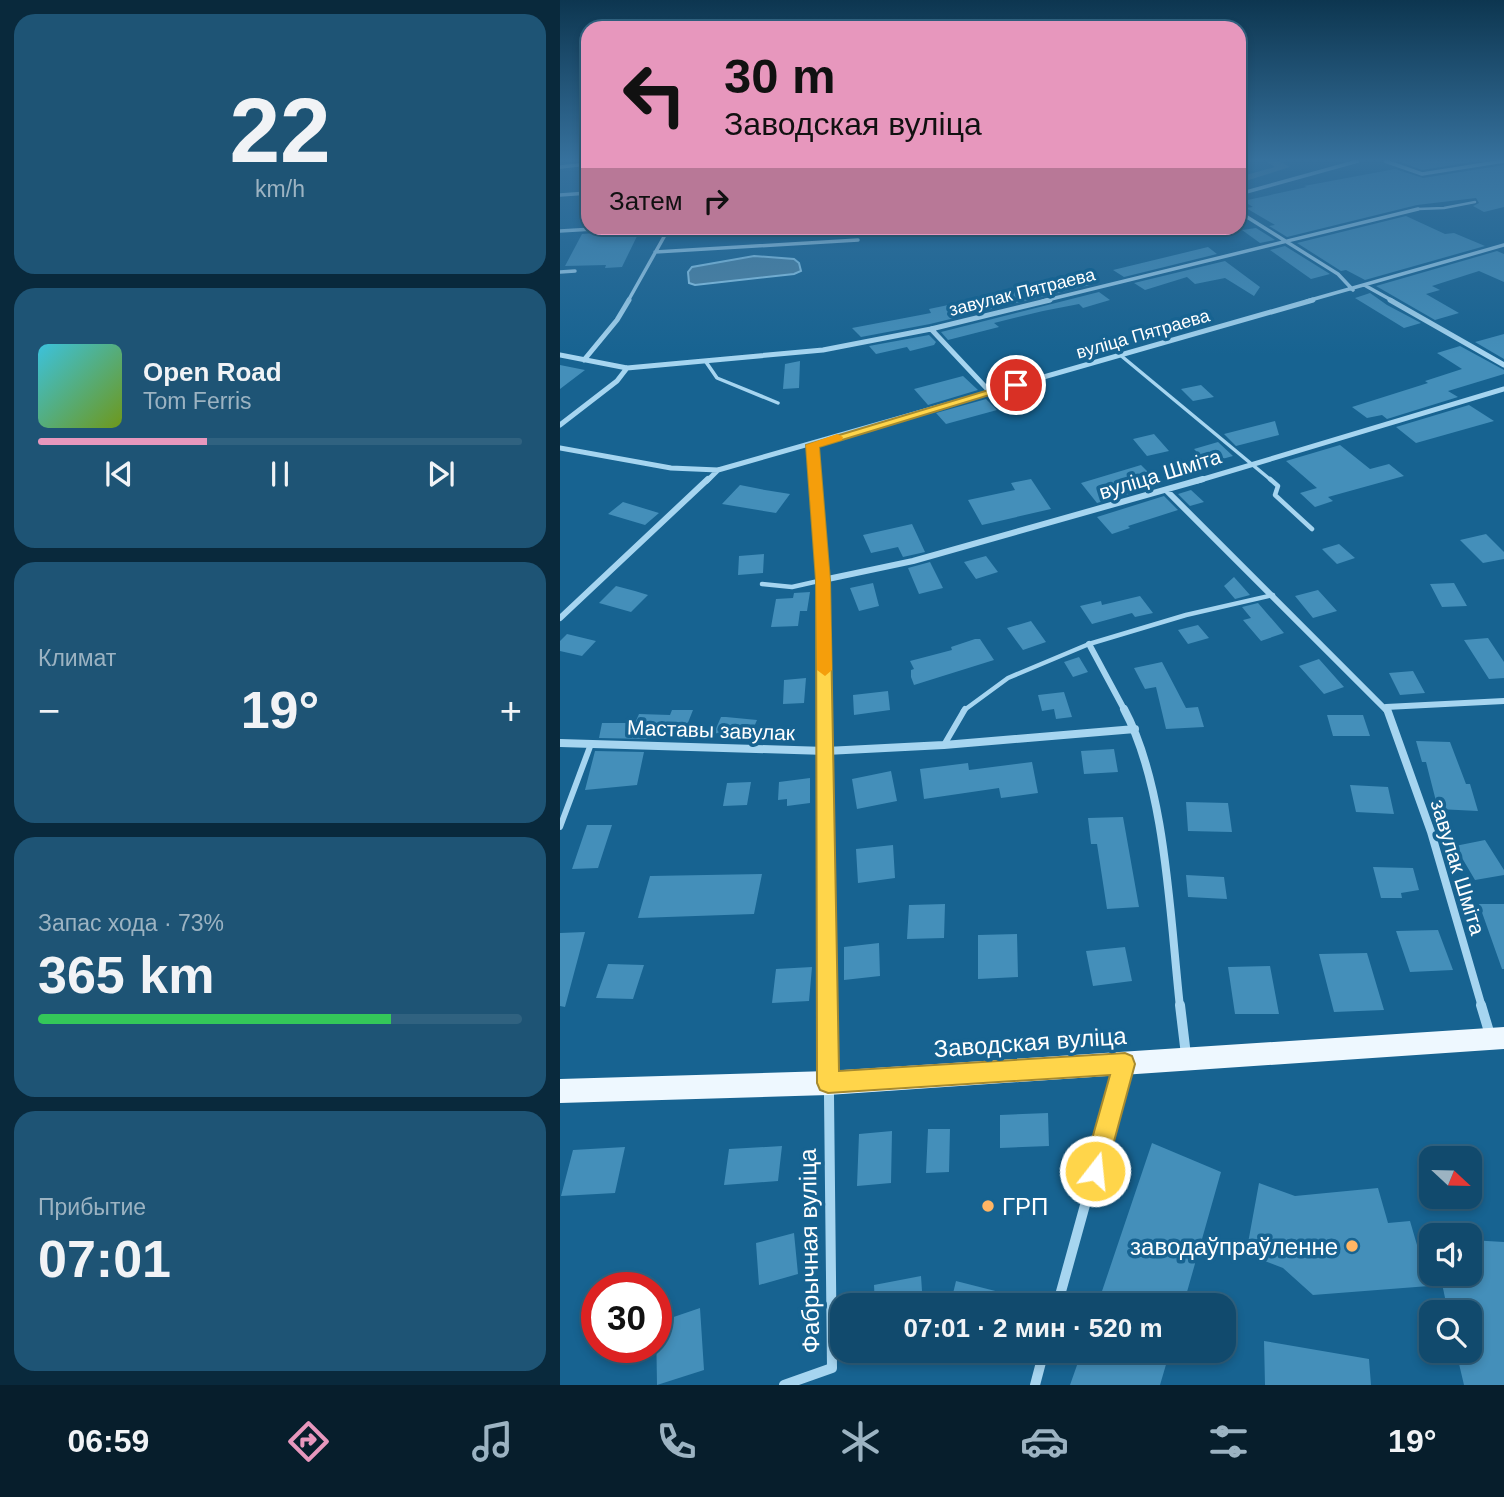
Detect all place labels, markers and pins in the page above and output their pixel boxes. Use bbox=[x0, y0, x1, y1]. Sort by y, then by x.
pin bbox=[986, 355, 1046, 415]
place label: ГРП bbox=[1002, 1193, 1048, 1220]
marker: ГРП bbox=[980, 1198, 996, 1214]
place label: заводаўпраўленне bbox=[1130, 1233, 1338, 1260]
marker: заводаўпраўленне bbox=[1344, 1238, 1360, 1254]

